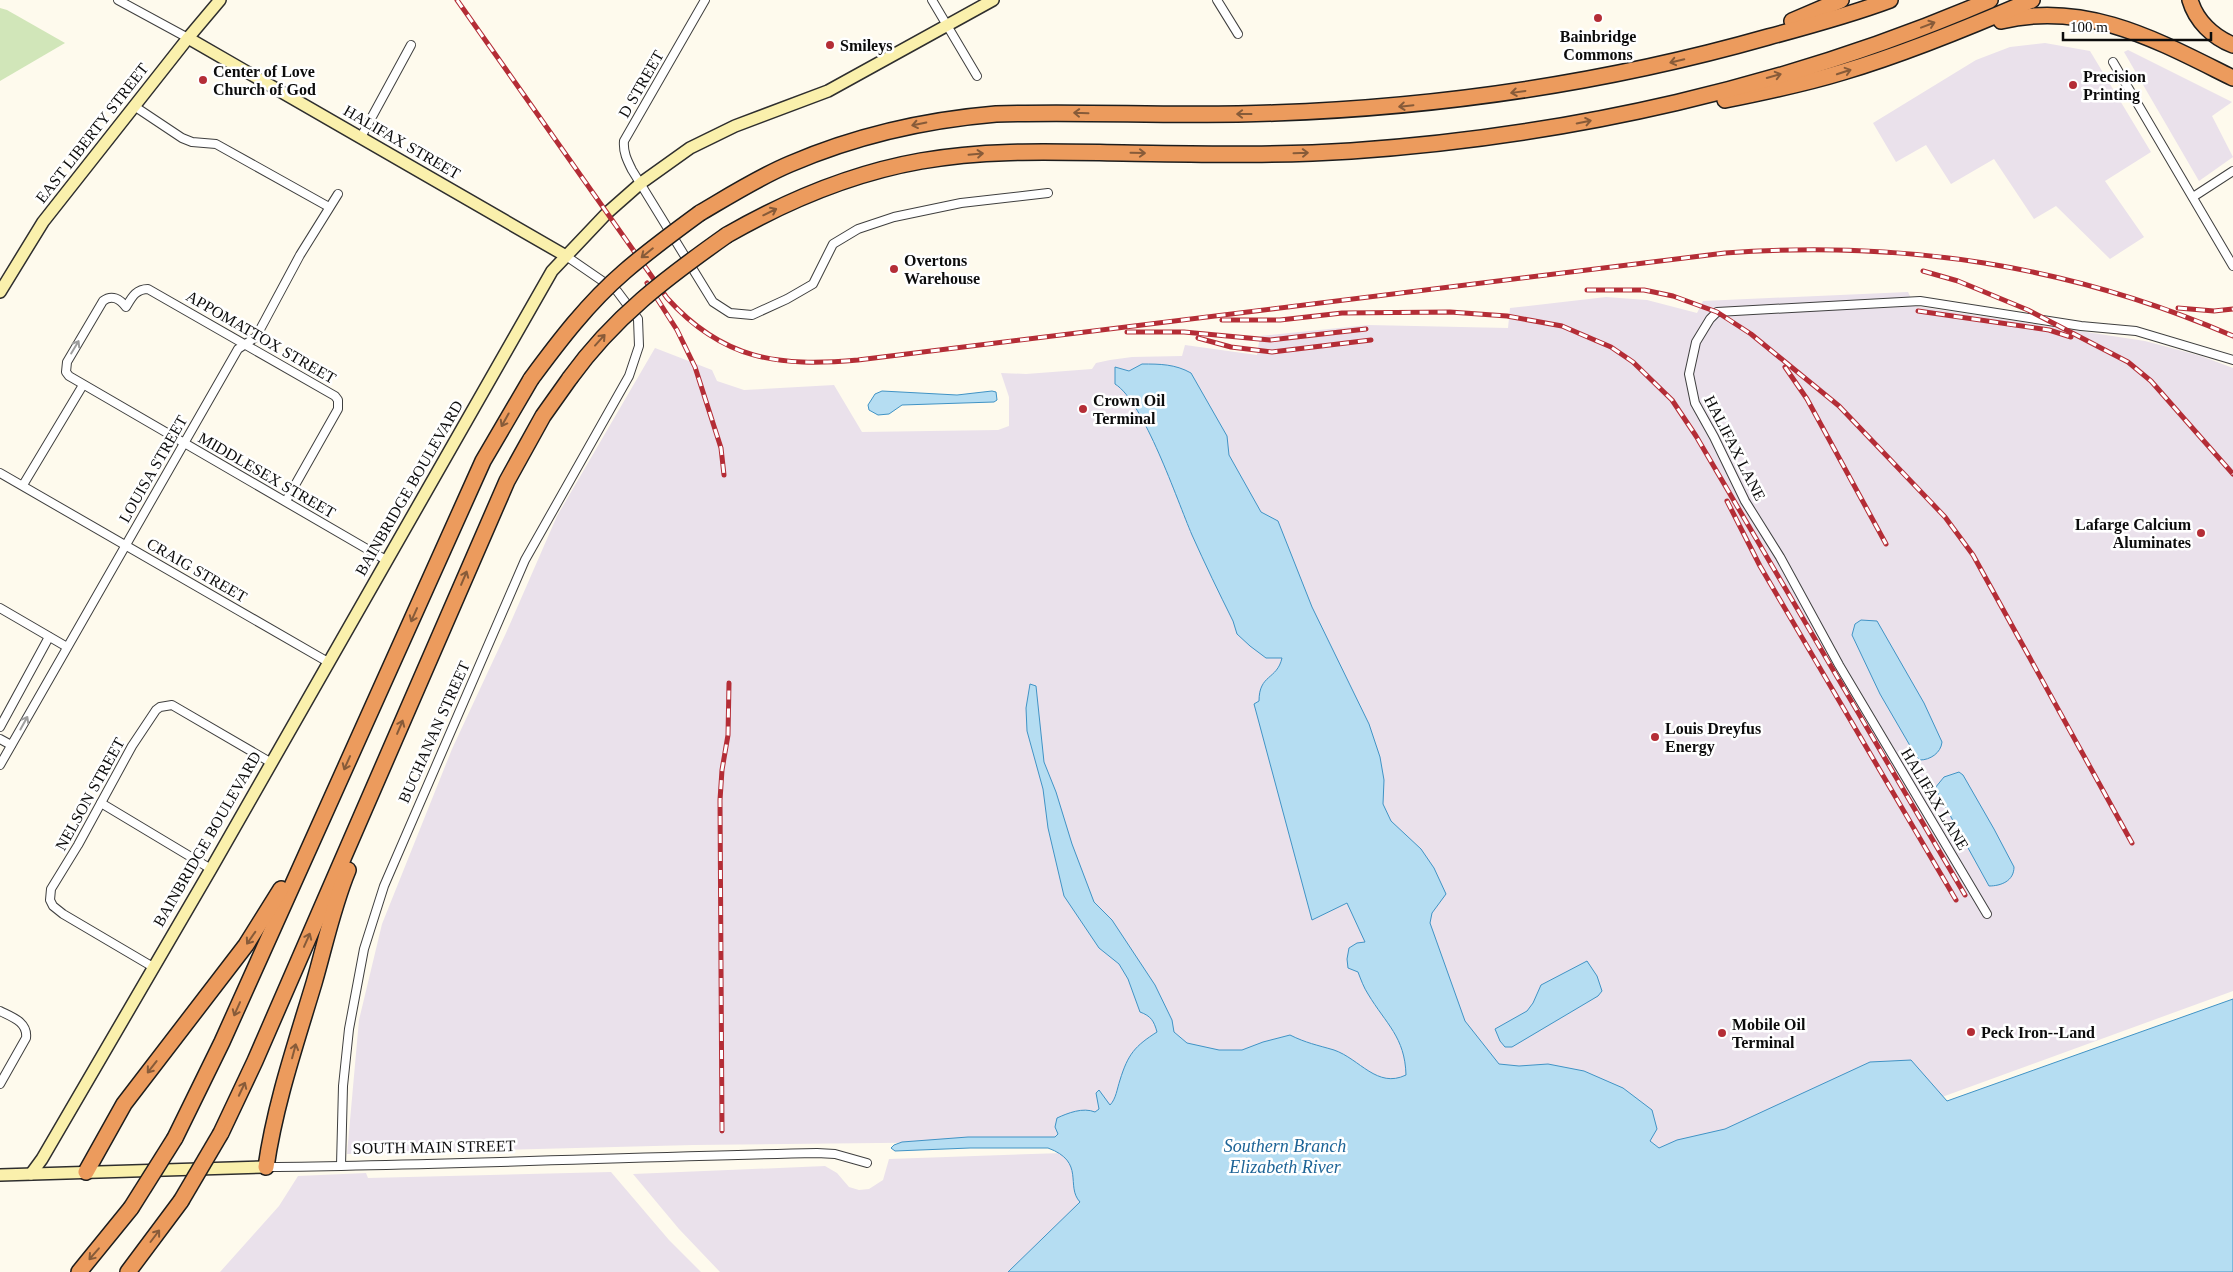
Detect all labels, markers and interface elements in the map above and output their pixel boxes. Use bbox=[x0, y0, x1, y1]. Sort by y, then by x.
scale bar bbox=[2063, 10, 2210, 42]
marker: Bainbridge Commons bbox=[1592, 12, 1604, 24]
one-way arrow bbox=[1920, 19, 1935, 29]
text: 100 m bbox=[2070, 19, 2108, 35]
place label: Bainbridge Commons bbox=[1560, 28, 1636, 63]
place label: Smileys bbox=[840, 37, 892, 55]
marker: Smileys bbox=[824, 39, 836, 51]
street label: D STREET bbox=[615, 47, 667, 120]
one-way arrow bbox=[1670, 57, 1686, 66]
street label: EAST LIBERTY STREET bbox=[32, 60, 152, 206]
place label: Center of Love Church of God bbox=[213, 63, 316, 98]
one-way arrow bbox=[1836, 66, 1852, 76]
place label: Precision Printing bbox=[2083, 68, 2146, 104]
one-way arrow bbox=[1766, 71, 1782, 81]
marker: Center of Love Church of God bbox=[197, 74, 209, 86]
marker: Precision Printing bbox=[2067, 79, 2079, 91]
one-way arrow bbox=[1510, 87, 1526, 97]
one-way arrow bbox=[1398, 101, 1414, 111]
street label: HALIFAX STREET bbox=[341, 102, 463, 182]
one-way arrow bbox=[1073, 108, 1090, 118]
one-way arrow bbox=[1236, 109, 1252, 119]
one-way arrow bbox=[1575, 117, 1591, 126]
one-way arrow bbox=[912, 120, 928, 130]
one-way arrow bbox=[1130, 148, 1146, 158]
one-way arrow bbox=[968, 149, 984, 159]
one-way arrow bbox=[1293, 149, 1309, 158]
one-way arrow bbox=[762, 206, 777, 216]
one-way arrow bbox=[641, 248, 654, 259]
place label: Overtons Warehouse bbox=[904, 252, 980, 287]
marker: Overtons Warehouse bbox=[888, 263, 900, 275]
street label: APPOMATTOX STREET bbox=[183, 287, 339, 387]
one-way arrow bbox=[594, 334, 606, 347]
one-way arrow bbox=[71, 341, 81, 355]
place label: Crown Oil Terminal bbox=[1093, 392, 1166, 427]
street label: HALIFAX LANE bbox=[1701, 393, 1769, 503]
street label: BAINBRIDGE BOULEVARD bbox=[352, 397, 466, 579]
marker: Crown Oil Terminal bbox=[1077, 403, 1089, 415]
street label: LOUISA STREET bbox=[116, 412, 191, 525]
one-way arrow bbox=[500, 413, 510, 427]
street label: MIDDLESEX STREET bbox=[196, 429, 339, 521]
place label: Lafarge Calcium Aluminates bbox=[2075, 516, 2192, 551]
marker: Lafarge Calcium Aluminates bbox=[2195, 527, 2207, 539]
street label: CRAIG STREET bbox=[144, 535, 250, 606]
one-way arrow bbox=[460, 571, 470, 586]
one-way arrow bbox=[409, 607, 418, 622]
street label: BUCHANAN STREET bbox=[395, 658, 473, 806]
one-way arrow bbox=[19, 716, 29, 730]
one-way arrow bbox=[395, 720, 405, 735]
place label: Louis Dreyfus Energy bbox=[1665, 720, 1761, 756]
marker: Louis Dreyfus Energy bbox=[1649, 731, 1661, 743]
street label: NELSON STREET bbox=[52, 735, 128, 853]
street label: HALIFAX LANE bbox=[1898, 745, 1972, 853]
street label: BAINBRIDGE BOULEVARD bbox=[150, 748, 264, 930]
one-way arrow bbox=[342, 755, 352, 770]
one-way arrow bbox=[246, 930, 256, 944]
one-way arrow bbox=[303, 933, 313, 948]
one-way arrow bbox=[231, 1001, 241, 1016]
place label: Mobile Oil Terminal bbox=[1732, 1016, 1806, 1051]
place label: Peck Iron--Land bbox=[1981, 1024, 2095, 1041]
marker: Peck Iron--Land bbox=[1965, 1026, 1977, 1038]
marker: Mobile Oil Terminal bbox=[1716, 1027, 1728, 1039]
one-way arrow bbox=[290, 1044, 299, 1060]
one-way arrow bbox=[147, 1060, 157, 1074]
one-way arrow bbox=[237, 1082, 247, 1097]
water label: Southern Branch Elizabeth River bbox=[1224, 1136, 1346, 1177]
street label: SOUTH MAIN STREET bbox=[353, 1137, 516, 1157]
one-way arrow bbox=[149, 1230, 160, 1243]
one-way arrow bbox=[89, 1247, 100, 1260]

